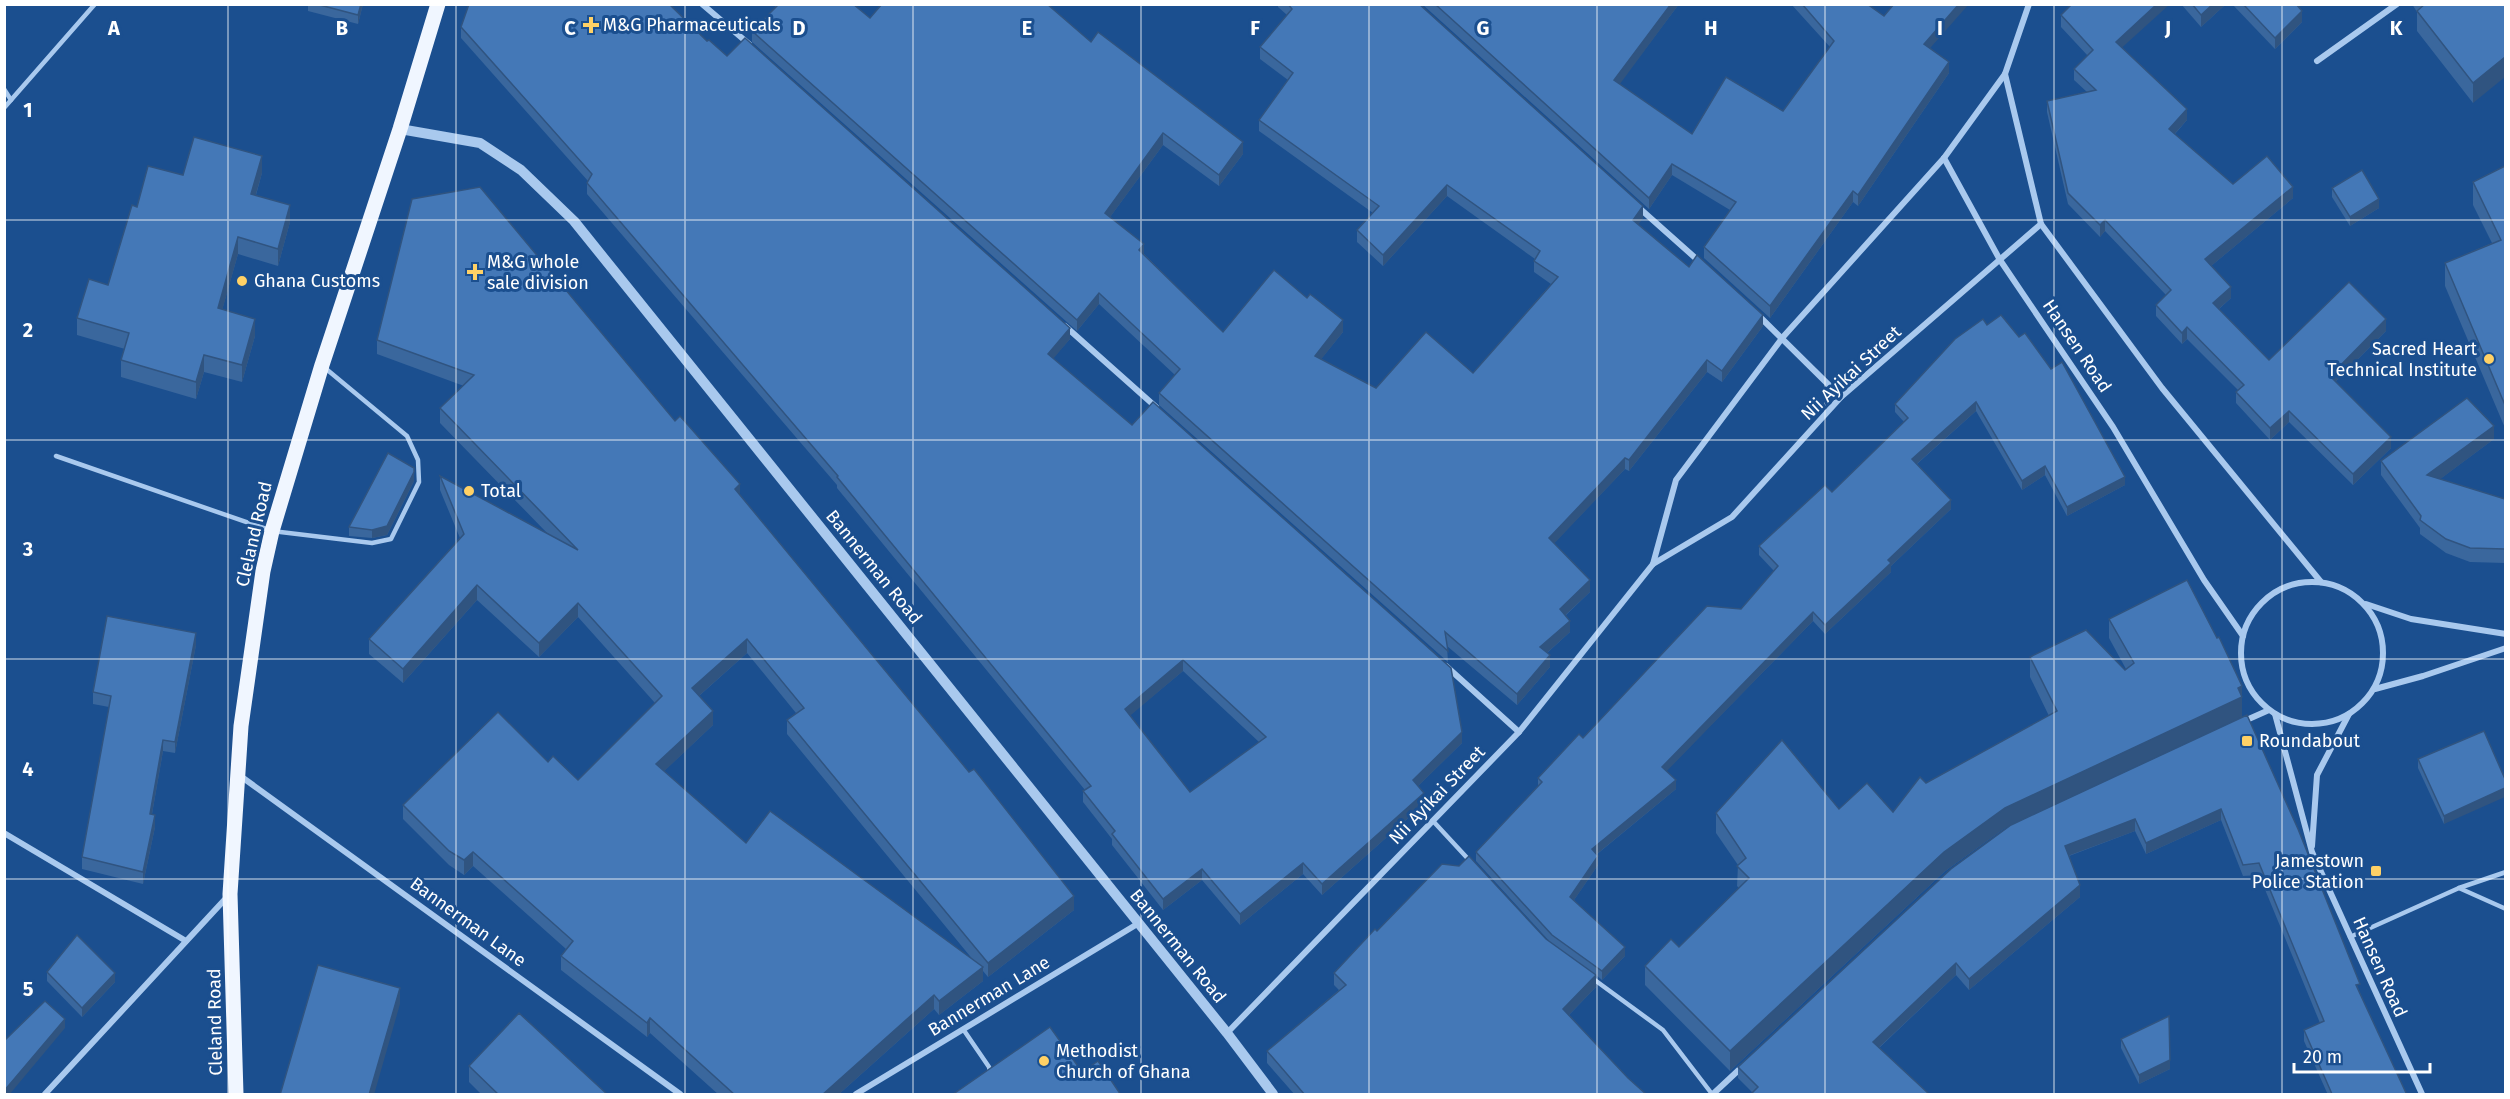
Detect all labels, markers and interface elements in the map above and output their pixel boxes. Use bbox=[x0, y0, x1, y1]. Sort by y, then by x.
place label: M&G Pharmaceuticals bbox=[603, 14, 781, 36]
text: A bbox=[107, 16, 121, 40]
text: B bbox=[336, 16, 348, 40]
text: C bbox=[564, 16, 576, 40]
text: D bbox=[792, 16, 806, 40]
text: E bbox=[1022, 16, 1032, 40]
text: F bbox=[1250, 16, 1260, 40]
text: G bbox=[1477, 16, 1489, 40]
text: H bbox=[1704, 16, 1718, 40]
text: I bbox=[1937, 16, 1943, 40]
text: J bbox=[2164, 16, 2171, 40]
text: K bbox=[2390, 16, 2403, 40]
marker: M&G Pharmaceuticals bbox=[584, 18, 598, 32]
text: 1 bbox=[23, 98, 33, 122]
place label: M&G whole sale division bbox=[487, 251, 589, 294]
marker: M&G whole sale division bbox=[468, 265, 482, 279]
place label: Ghana Customs bbox=[254, 270, 380, 292]
marker: Ghana Customs bbox=[235, 274, 249, 288]
street label: Hansen Road bbox=[2038, 295, 2116, 397]
text: 2 bbox=[23, 318, 33, 342]
street label: Nii Ayikai Street bbox=[1796, 321, 1906, 425]
place label: Sacred Heart Technical Institute bbox=[2327, 338, 2477, 381]
marker: Sacred Heart Technical Institute bbox=[2482, 352, 2496, 366]
street label: Cleland Road bbox=[231, 479, 277, 589]
place label: Total bbox=[481, 480, 521, 502]
marker: Total bbox=[462, 484, 476, 498]
street label: Bannerman Road bbox=[821, 505, 927, 629]
text: 3 bbox=[22, 537, 33, 561]
place label: Roundabout bbox=[2259, 730, 2360, 752]
marker: Roundabout bbox=[2240, 734, 2254, 748]
street label: Nii Ayikai Street bbox=[1384, 741, 1490, 849]
text: 4 bbox=[22, 757, 34, 781]
place label: Jamestown Police Station bbox=[2252, 850, 2364, 893]
marker: Jamestown Police Station bbox=[2369, 864, 2383, 878]
street label: Bannerman Lane bbox=[406, 873, 530, 971]
street label: Bannerman Road bbox=[1125, 884, 1231, 1008]
street label: Hansen Road bbox=[2348, 913, 2412, 1021]
street label: Bannerman Lane bbox=[924, 951, 1054, 1041]
street label: Cleland Road bbox=[203, 968, 227, 1076]
text: 5 bbox=[23, 977, 34, 1001]
scale bar bbox=[2294, 1036, 2430, 1074]
place label: Methodist Church of Ghana bbox=[1056, 1040, 1191, 1083]
text: 20 m bbox=[2303, 1046, 2342, 1068]
marker: Methodist Church of Ghana bbox=[1037, 1054, 1051, 1068]

